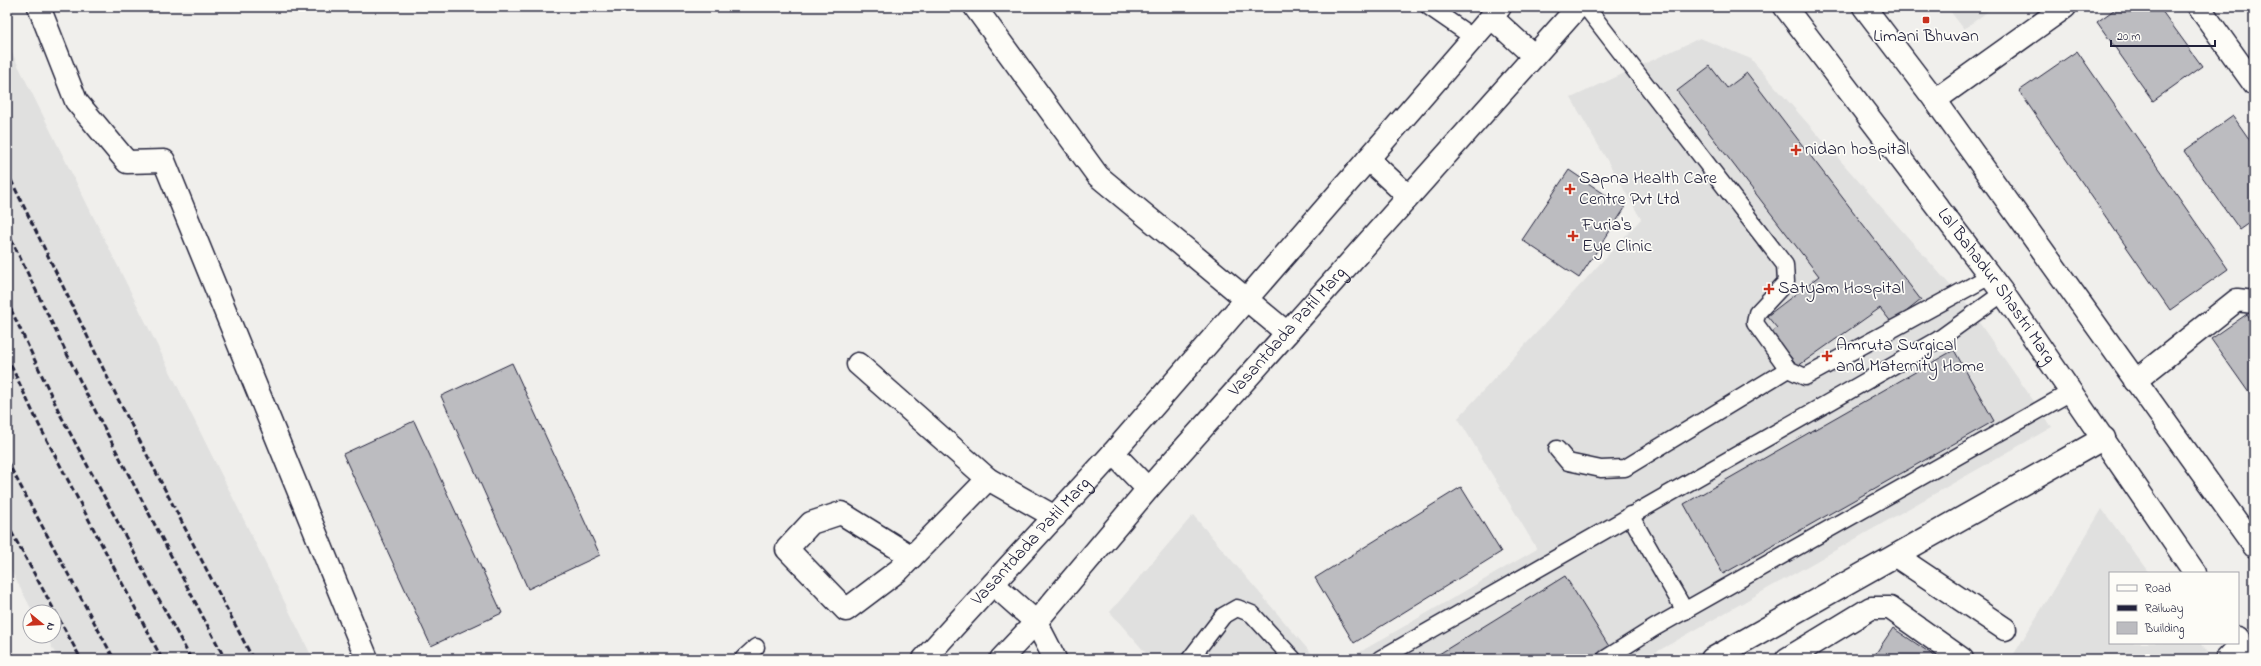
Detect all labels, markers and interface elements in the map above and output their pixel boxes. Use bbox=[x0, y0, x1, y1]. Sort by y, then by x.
marker: Limani Bhuvan bbox=[1921, 15, 1931, 25]
scale bar bbox=[2111, 22, 2215, 48]
place label: Limani Bhuvan bbox=[1873, 24, 1979, 50]
text: 20 m bbox=[2117, 28, 2140, 46]
place label: nidan hospital bbox=[1805, 137, 1909, 163]
marker: nidan hospital bbox=[1790, 144, 1802, 156]
place label: Sapna Health Care Centre Pvt Ltd bbox=[1579, 166, 1718, 213]
marker: Sapna Health Care Centre Pvt Ltd bbox=[1564, 183, 1576, 195]
street label: Lal Bahadur Shastri Marg bbox=[1930, 203, 2061, 370]
place label: Furia's Eye Clinic bbox=[1581, 213, 1652, 260]
marker: Furia's Eye Clinic bbox=[1567, 230, 1579, 242]
street label: Vasantdada Patil Marg bbox=[1222, 261, 1354, 404]
place label: Satyam Hospital bbox=[1778, 276, 1904, 302]
marker: Satyam Hospital bbox=[1763, 283, 1775, 295]
place label: Amruta Surgical and Maternity Home bbox=[1836, 333, 1985, 380]
marker: Amruta Surgical and Maternity Home bbox=[1821, 350, 1833, 362]
street label: Vasantdada Patil Marg bbox=[965, 472, 1098, 613]
legend bbox=[2109, 572, 2239, 644]
text: Road bbox=[2145, 580, 2171, 598]
text: Railway bbox=[2145, 600, 2184, 619]
north arrow bbox=[22, 604, 62, 644]
text: Building bbox=[2144, 620, 2184, 639]
text: N bbox=[42, 621, 59, 633]

